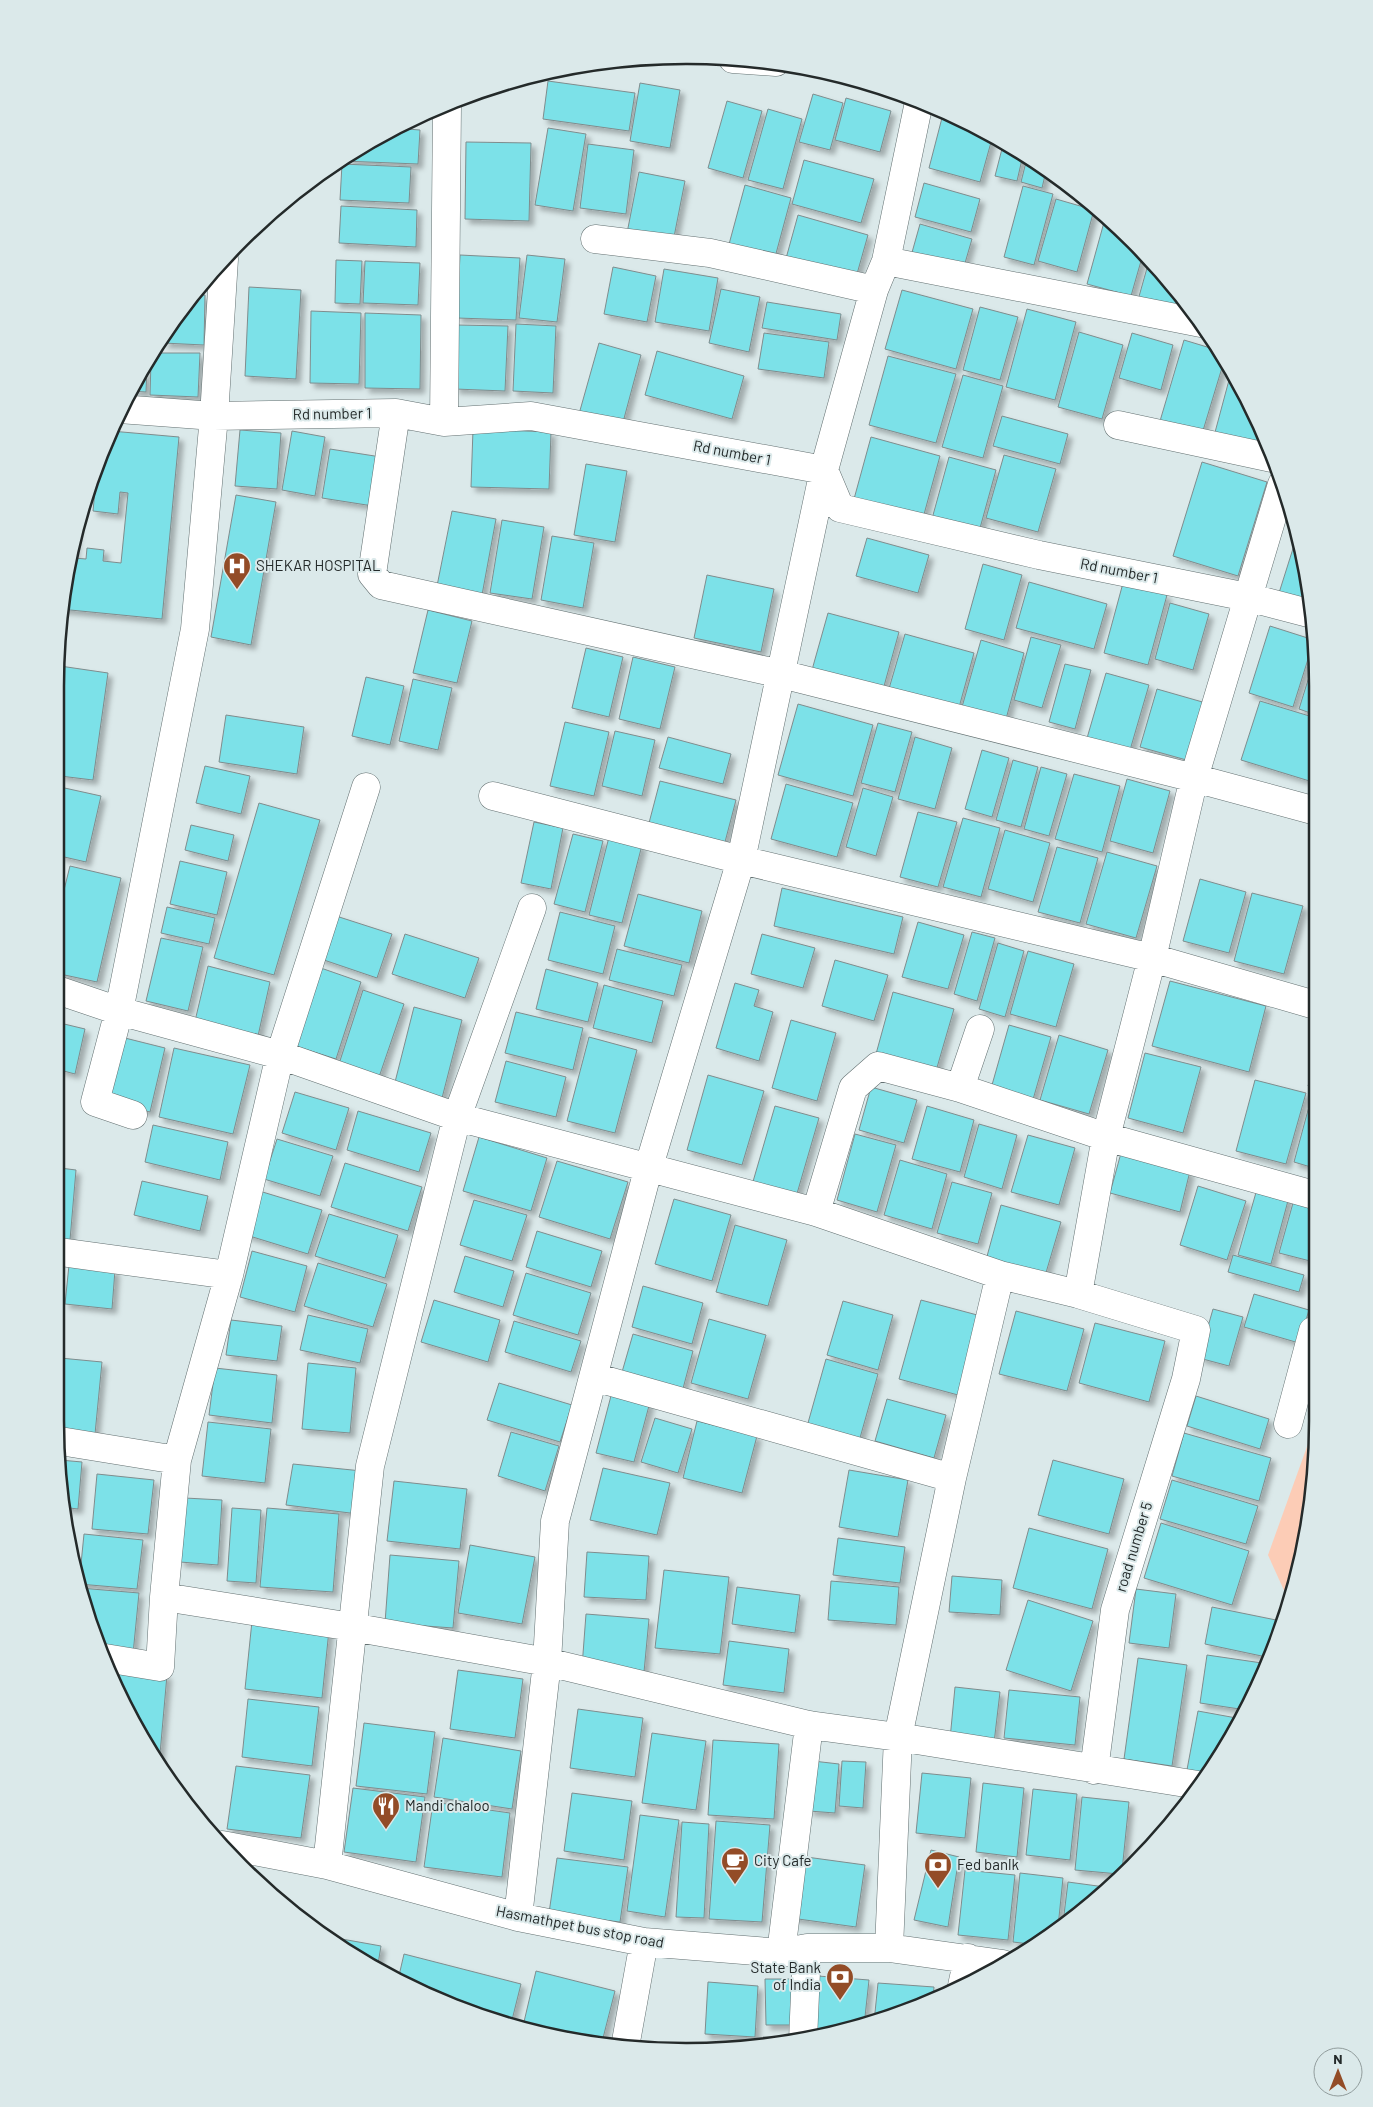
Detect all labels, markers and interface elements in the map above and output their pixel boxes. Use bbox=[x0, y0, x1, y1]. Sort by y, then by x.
street label: Rd number 1 bbox=[293, 403, 371, 423]
street label: Rd number 1 bbox=[692, 436, 773, 468]
hospital icon: SHEKAR HOSPITAL bbox=[222, 551, 252, 590]
street label: Rd number 1 bbox=[1079, 554, 1160, 586]
place label: SHEKAR HOSPITAL bbox=[256, 556, 381, 574]
street label: road number 5 bbox=[1111, 1500, 1155, 1594]
restaurant icon: Mandi chaloo bbox=[371, 1791, 401, 1830]
place label: Mandi chaloo bbox=[405, 1796, 490, 1814]
cafe icon: City Cafe bbox=[720, 1846, 750, 1885]
bank icon: Fed banlk bbox=[923, 1850, 953, 1889]
place label: City Cafe bbox=[754, 1851, 812, 1869]
place label: Fed banlk bbox=[957, 1855, 1020, 1873]
street label: Hasmathpet bus stop road bbox=[495, 1901, 666, 1951]
place label: State Bank of India bbox=[750, 1958, 821, 1993]
bank icon: State Bank of India bbox=[825, 1962, 855, 2001]
north arrow bbox=[1313, 2047, 1363, 2097]
text: N bbox=[1333, 2050, 1343, 2067]

